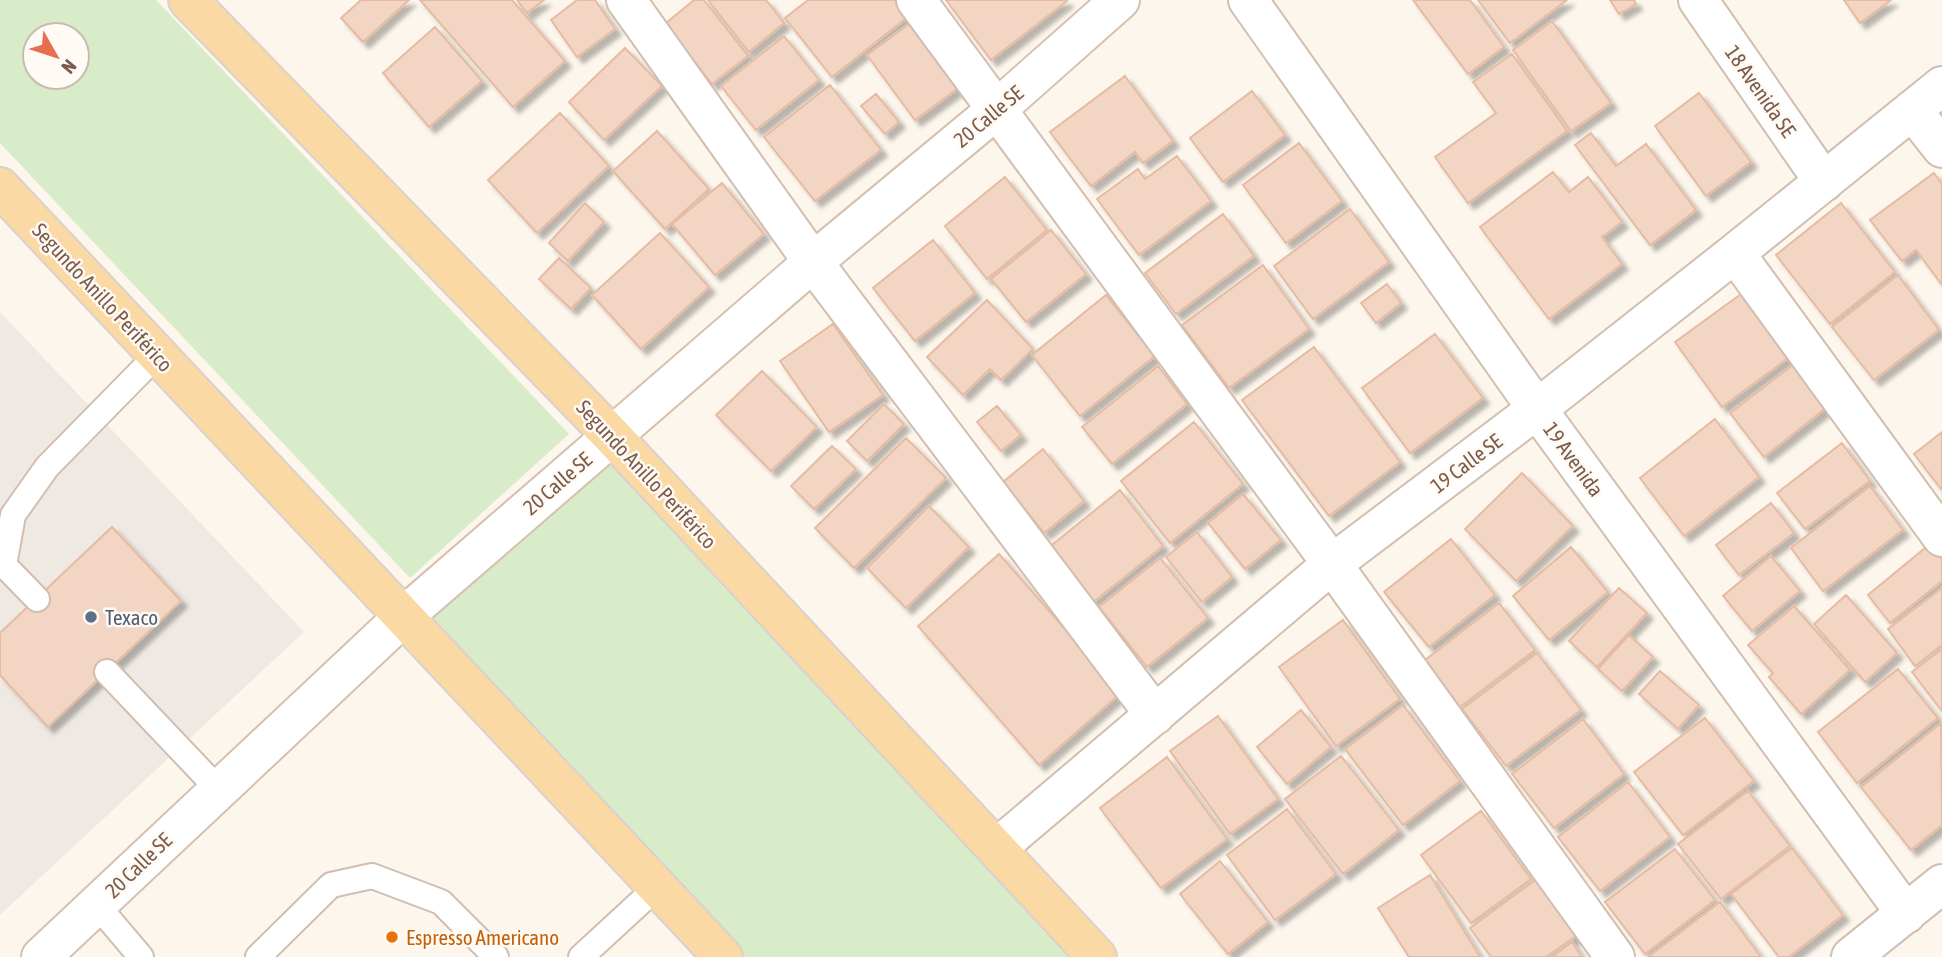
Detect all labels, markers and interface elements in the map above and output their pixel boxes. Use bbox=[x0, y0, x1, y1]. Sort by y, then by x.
north arrow bbox=[21, 21, 91, 91]
street label: 18 Avenida SE bbox=[1721, 41, 1801, 141]
text: N bbox=[57, 55, 81, 78]
street label: 20 Calle SE bbox=[949, 80, 1028, 152]
street label: Segundo Anillo Periférico bbox=[28, 218, 178, 376]
street label: Segundo Anillo Periférico bbox=[572, 395, 722, 553]
street label: 19 Avenida bbox=[1539, 417, 1609, 501]
street label: 19 Calle SE bbox=[1426, 428, 1506, 498]
street label: 20 Calle SE bbox=[518, 447, 596, 519]
place label: Texaco bbox=[105, 605, 158, 629]
marker: Texaco bbox=[83, 609, 99, 625]
street label: 20 Calle SE bbox=[100, 828, 176, 902]
place label: Espresso Americano bbox=[406, 925, 559, 949]
marker: Espresso Americano bbox=[384, 929, 400, 945]

